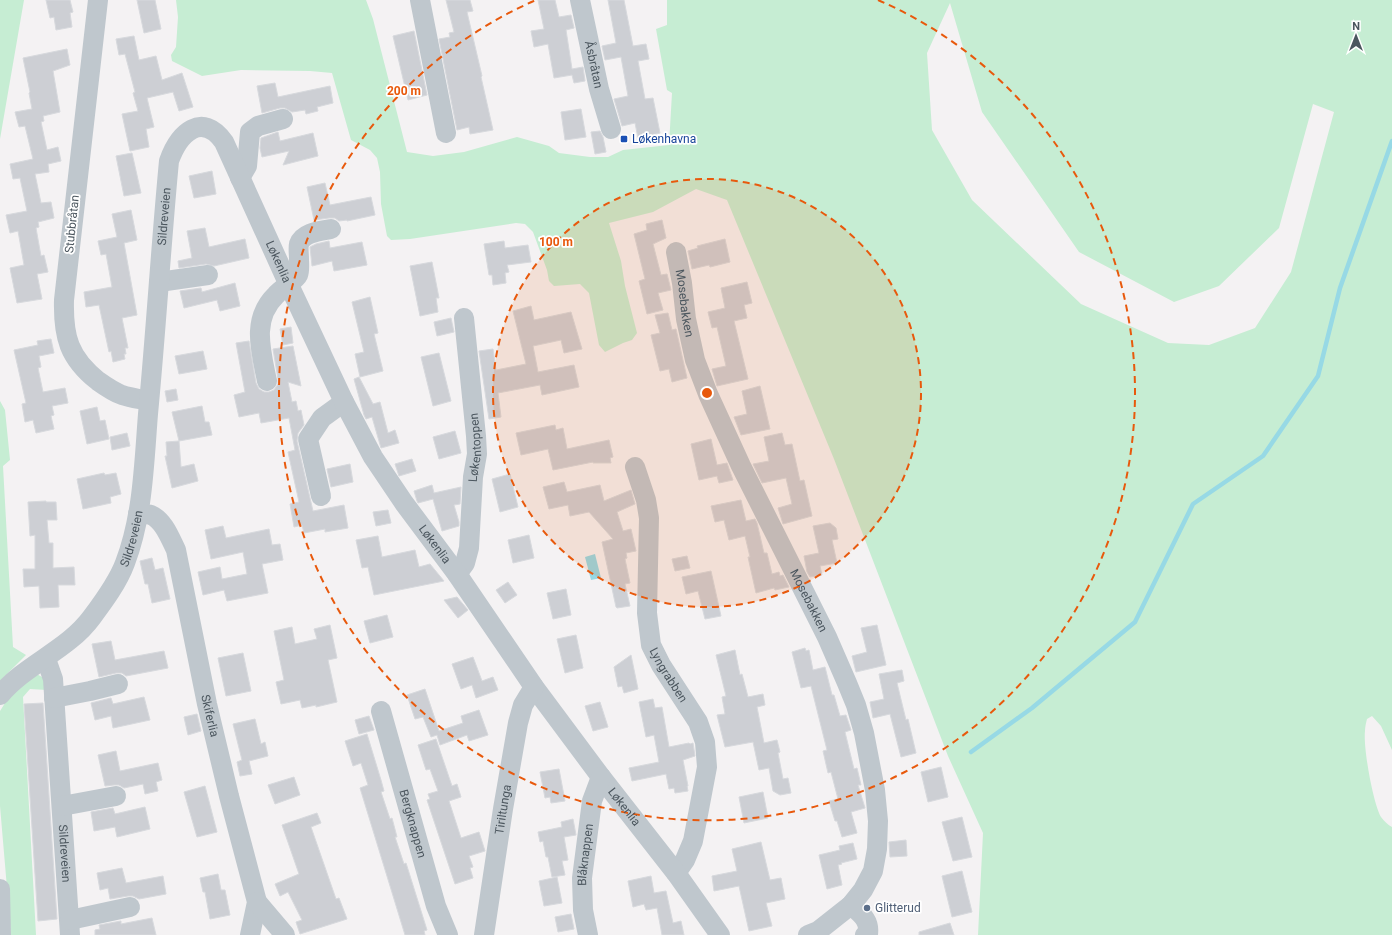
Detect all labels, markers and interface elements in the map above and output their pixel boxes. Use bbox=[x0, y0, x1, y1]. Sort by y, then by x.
north arrow bbox=[1336, 16, 1376, 56]
text: N bbox=[1352, 20, 1360, 33]
street label: Åsbråtan bbox=[582, 39, 606, 90]
text: 200 m bbox=[387, 84, 421, 98]
place label: Løkenhavna bbox=[632, 132, 696, 146]
marker: Løkenhavna bbox=[619, 134, 629, 144]
street label: Sildreveien bbox=[155, 187, 174, 246]
street label: Stubbråtan bbox=[62, 194, 82, 254]
text: 100 m bbox=[539, 235, 573, 249]
street label: Løkenlia bbox=[263, 238, 294, 285]
street label: Mosebakken bbox=[673, 268, 697, 338]
centre of rings bbox=[700, 386, 714, 400]
street label: Løkentoppen bbox=[466, 412, 484, 482]
street label: Sildreveien bbox=[117, 509, 146, 569]
street label: Løkenlia bbox=[416, 522, 454, 566]
street label: Mosebakken bbox=[787, 567, 830, 634]
street label: Lyngrabben bbox=[646, 645, 690, 705]
street label: Skiferlia bbox=[198, 693, 222, 738]
street label: Tiriltunga bbox=[492, 783, 514, 835]
street label: Løkenlia bbox=[605, 785, 644, 829]
street label: Bergknappen bbox=[396, 788, 429, 859]
street label: Blåknappen bbox=[575, 823, 596, 886]
street label: Sildreveien bbox=[56, 824, 73, 883]
place label: Glitterud bbox=[875, 901, 921, 915]
marker: Glitterud bbox=[862, 903, 872, 913]

